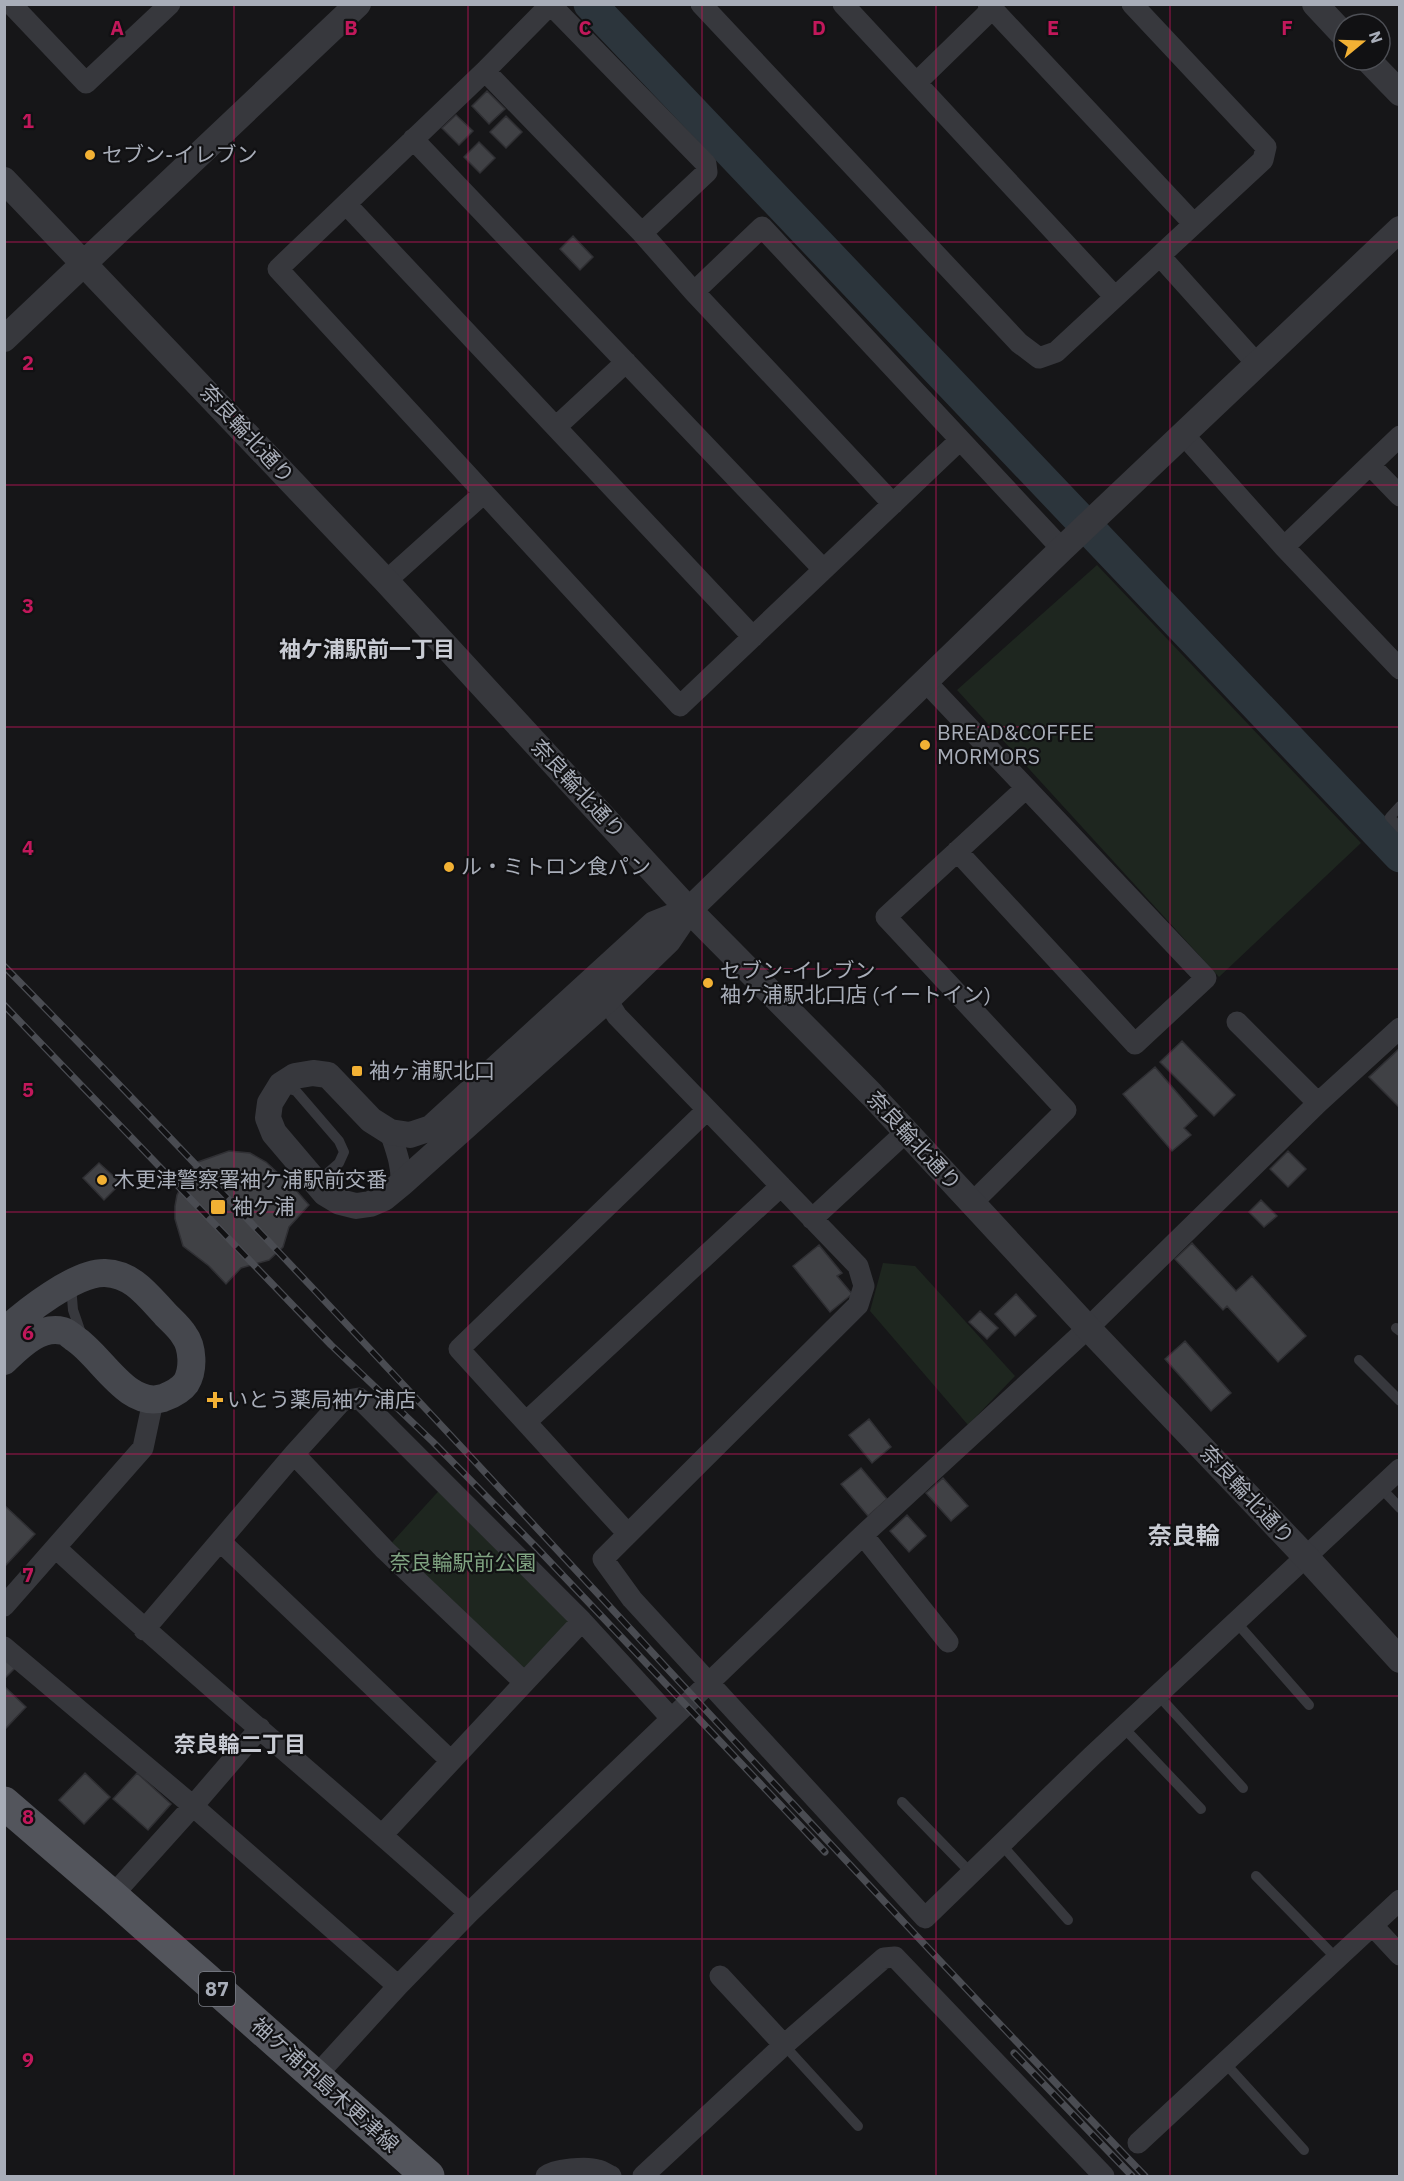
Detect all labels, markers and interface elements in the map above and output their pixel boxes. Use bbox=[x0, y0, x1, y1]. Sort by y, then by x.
north arrow bbox=[1332, 12, 1392, 72]
text: A bbox=[110, 14, 124, 41]
text: B bbox=[344, 14, 358, 41]
text: C bbox=[578, 14, 592, 41]
text: D bbox=[812, 14, 826, 41]
text: E bbox=[1047, 14, 1059, 41]
text: F bbox=[1281, 14, 1293, 41]
text: N bbox=[1365, 28, 1388, 46]
text: 1 bbox=[22, 107, 34, 134]
place label: セブン-イレブン bbox=[102, 140, 257, 168]
marker: セブン-イレブン bbox=[83, 148, 97, 162]
text: 2 bbox=[22, 349, 34, 376]
street label: 奈良輪北通り bbox=[195, 378, 301, 489]
text: 3 bbox=[22, 592, 34, 619]
district label: 袖ケ浦駅前一丁目 bbox=[279, 634, 455, 663]
place label: BREAD&COFFEE MORMORS bbox=[937, 718, 1094, 770]
street label: 奈良輪北通り bbox=[526, 733, 632, 844]
marker: BREAD&COFFEE MORMORS bbox=[918, 738, 932, 752]
text: 4 bbox=[22, 834, 34, 861]
place label: ル・ミトロン食パン bbox=[461, 852, 651, 880]
marker: ル・ミトロン食パン bbox=[442, 860, 456, 874]
place label: セブン-イレブン 袖ケ浦駅北口店 (イートイン) bbox=[720, 956, 991, 1008]
marker: セブン-イレブン 袖ケ浦駅北口店 (イートイン) bbox=[701, 976, 715, 990]
place label: 袖ヶ浦駅北口 bbox=[369, 1056, 495, 1084]
marker: 袖ヶ浦駅北口 bbox=[350, 1064, 364, 1078]
text: 5 bbox=[22, 1076, 34, 1103]
street label: 奈良輪北通り bbox=[862, 1085, 968, 1196]
place label: 木更津警察署袖ケ浦駅前交番 bbox=[114, 1165, 387, 1193]
marker: 木更津警察署袖ケ浦駅前交番 bbox=[95, 1173, 109, 1187]
place label: 袖ケ浦 bbox=[232, 1192, 295, 1220]
marker: 袖ケ浦 bbox=[209, 1198, 227, 1216]
text: 6 bbox=[22, 1319, 34, 1346]
place label: いとう薬局袖ケ浦店 bbox=[227, 1385, 416, 1413]
marker: いとう薬局袖ケ浦店 bbox=[208, 1393, 222, 1407]
street label: 奈良輪北通り bbox=[1195, 1439, 1301, 1550]
district label: 奈良輪 bbox=[1148, 1519, 1220, 1551]
park label: 奈良輪駅前公園 bbox=[390, 1548, 537, 1576]
text: 7 bbox=[22, 1561, 34, 1588]
district label: 奈良輪二丁目 bbox=[174, 1729, 306, 1758]
text: 8 bbox=[22, 1803, 34, 1830]
road number: 87 bbox=[199, 1972, 235, 2006]
street label: 袖ケ浦中島木更津線 bbox=[246, 2011, 405, 2158]
text: 9 bbox=[22, 2046, 34, 2073]

